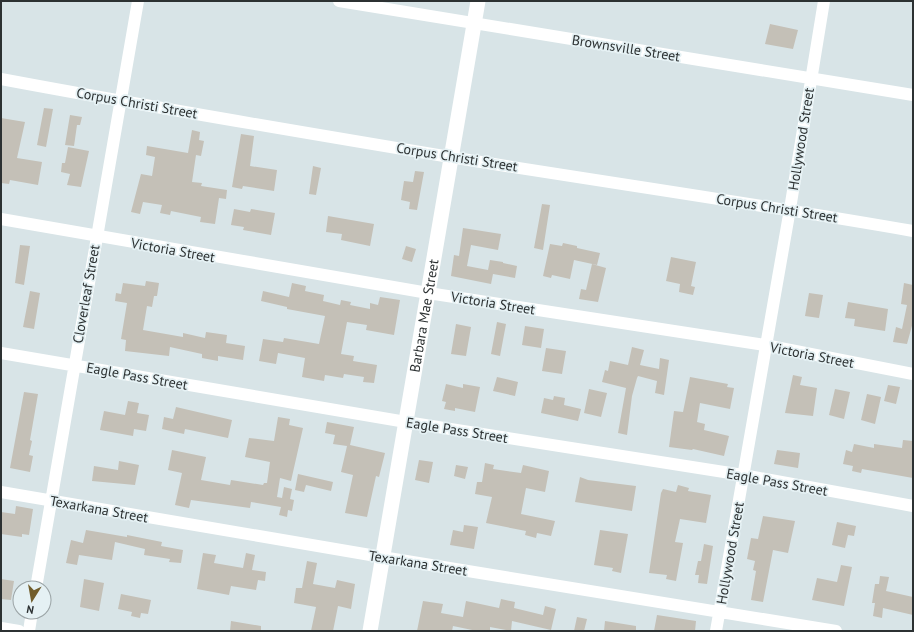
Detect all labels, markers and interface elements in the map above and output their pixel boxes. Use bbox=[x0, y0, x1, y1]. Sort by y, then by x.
street label: Brownsville Street bbox=[571, 31, 682, 65]
street label: Corpus Christi Street bbox=[75, 83, 199, 123]
street label: Hollywood Street bbox=[784, 86, 818, 192]
street label: Corpus Christi Street bbox=[395, 139, 519, 176]
street label: Corpus Christi Street bbox=[715, 190, 839, 227]
street label: Victoria Street bbox=[129, 234, 217, 266]
street label: Cloverleaf Street bbox=[68, 243, 104, 345]
street label: Barbara Mae Street bbox=[406, 257, 443, 374]
street label: Victoria Street bbox=[449, 287, 537, 319]
street label: Victoria Street bbox=[768, 338, 856, 372]
street label: Eagle Pass Street bbox=[85, 358, 189, 394]
street label: Eagle Pass Street bbox=[405, 413, 509, 447]
street label: Eagle Pass Street bbox=[725, 464, 829, 500]
street label: Texarkana Street bbox=[48, 492, 150, 527]
street label: Hollywood Street bbox=[712, 500, 748, 606]
street label: Texarkana Street bbox=[367, 546, 469, 580]
north arrow bbox=[12, 580, 52, 620]
text: N bbox=[25, 602, 35, 617]

